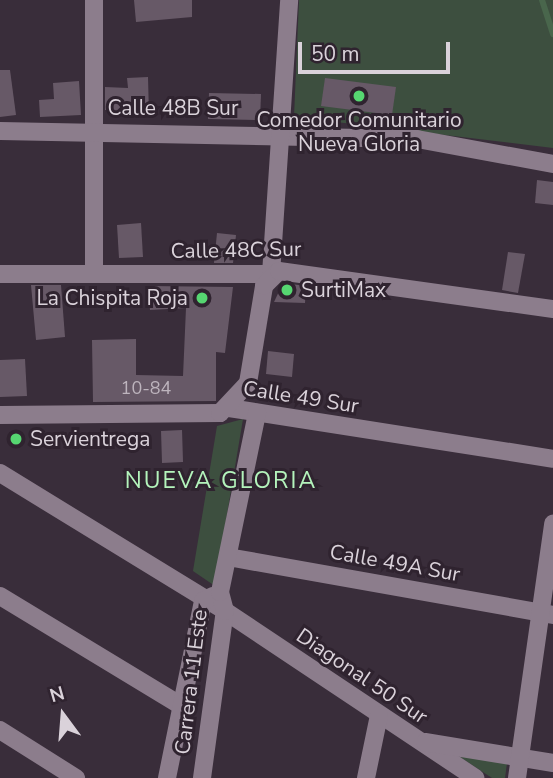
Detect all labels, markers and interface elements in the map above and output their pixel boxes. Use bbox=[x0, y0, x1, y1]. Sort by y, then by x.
scale bar bbox=[301, 28, 453, 72]
text: 50 m bbox=[311, 40, 360, 68]
marker: Comedor Comunitario Nueva Gloria bbox=[351, 88, 367, 104]
street label: Calle 48B Sur bbox=[108, 95, 238, 121]
place label: Comedor Comunitario Nueva Gloria bbox=[256, 107, 462, 157]
street label: Calle 48C Sur bbox=[170, 236, 302, 264]
place label: SurtiMax bbox=[301, 277, 386, 303]
marker: SurtiMax bbox=[279, 282, 295, 298]
place label: La Chispita Roja bbox=[36, 285, 188, 311]
marker: La Chispita Roja bbox=[194, 290, 210, 306]
street label: Calle 49 Sur bbox=[241, 375, 361, 419]
house number: 10-84 bbox=[121, 377, 171, 399]
place label: Servientrega bbox=[30, 426, 150, 452]
marker: Servientrega bbox=[8, 431, 24, 447]
district label: NUEVA GLORIA bbox=[126, 467, 316, 495]
street label: Calle 49A Sur bbox=[328, 539, 462, 587]
street label: Carrera 11 Este bbox=[170, 608, 212, 756]
street label: Diagonal 50 Sur bbox=[292, 623, 432, 729]
north arrow bbox=[28, 680, 98, 750]
text: N bbox=[47, 680, 68, 709]

